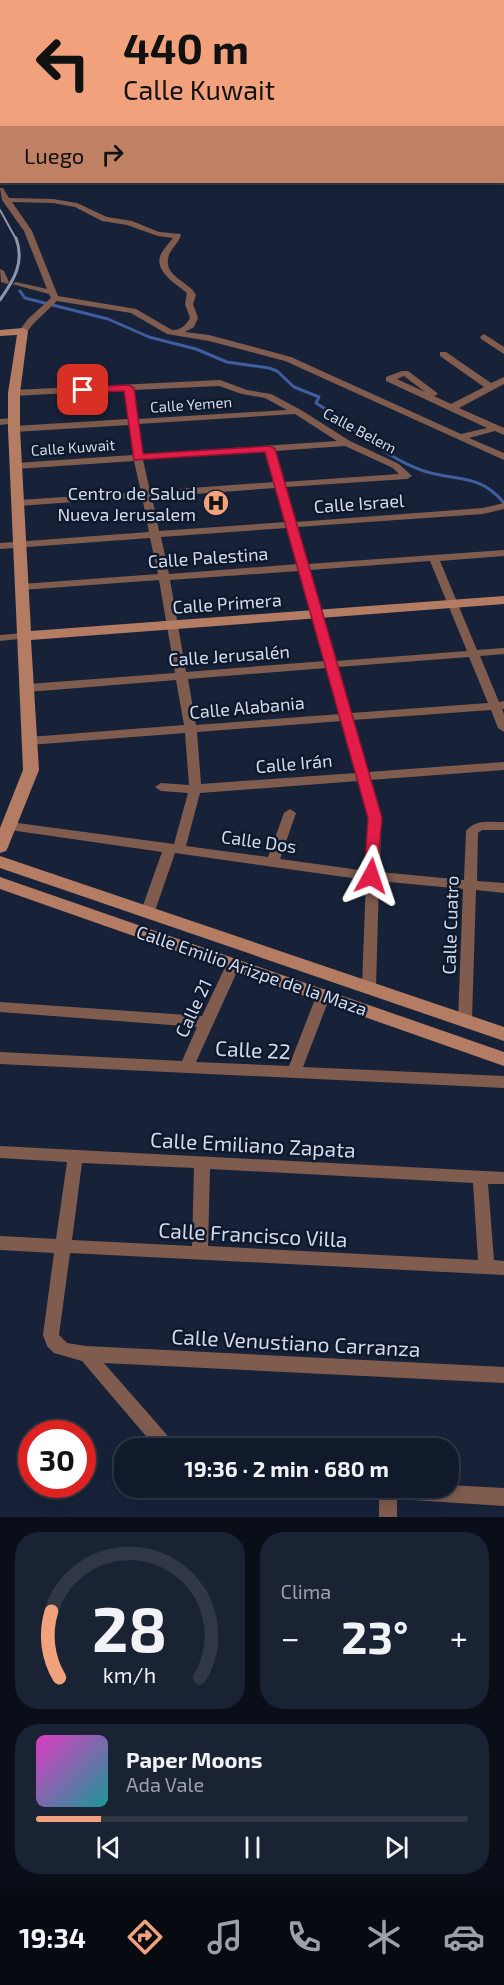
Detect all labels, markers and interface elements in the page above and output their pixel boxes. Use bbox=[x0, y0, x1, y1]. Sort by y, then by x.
text: 440 m bbox=[123, 22, 249, 72]
icon: left bbox=[24, 24, 102, 102]
text: Calle Kuwait bbox=[123, 73, 275, 105]
icon: right bbox=[96, 138, 129, 171]
text: Luego bbox=[24, 142, 84, 168]
pin bbox=[57, 364, 108, 415]
icon: arrive bbox=[66, 373, 99, 406]
street label: Calle Yemen bbox=[149, 392, 233, 416]
street label: Calle Belem bbox=[320, 403, 400, 457]
street label: Calle Kuwait bbox=[30, 435, 116, 459]
place label: Centro de Salud Nueva Jerusalem bbox=[57, 482, 196, 525]
hospital icon: Centro de Salud Nueva Jerusalem bbox=[201, 488, 231, 518]
street label: Calle Israel bbox=[313, 489, 406, 517]
street label: Calle Palestina bbox=[147, 542, 269, 572]
street label: Calle Primera bbox=[172, 588, 282, 618]
street label: Calle Jerusalén bbox=[167, 640, 291, 670]
street label: Calle Alabania bbox=[189, 691, 305, 723]
street label: Calle Irán bbox=[255, 749, 333, 777]
street label: Calle Dos bbox=[220, 825, 298, 857]
position arrow bbox=[339, 844, 403, 908]
street label: Calle Cuatro bbox=[437, 875, 463, 975]
street label: Calle Emilio Arizpe de la Maza bbox=[134, 920, 370, 1020]
street label: Calle 21 bbox=[170, 975, 216, 1041]
street label: Calle 22 bbox=[215, 1035, 291, 1063]
street label: Calle Emiliano Zapata bbox=[150, 1126, 356, 1162]
street label: Calle Francisco Villa bbox=[158, 1217, 348, 1251]
street label: Calle Venustiano Carranza bbox=[171, 1323, 421, 1361]
speed limit sign: 30 bbox=[18, 1420, 96, 1498]
text: 19:36 · 2 min · 680 m bbox=[184, 1455, 389, 1481]
text: Clima bbox=[281, 1579, 331, 1603]
text: 28 bbox=[92, 1590, 167, 1665]
text: 23° bbox=[341, 1609, 408, 1663]
text: − bbox=[281, 1617, 300, 1657]
text: + bbox=[450, 1617, 468, 1657]
text: km/h bbox=[103, 1662, 156, 1687]
text: Paper Moons bbox=[126, 1746, 262, 1772]
text: Ada Vale bbox=[126, 1772, 204, 1796]
icon: previous bbox=[92, 1831, 125, 1864]
icon: pause bbox=[236, 1831, 269, 1864]
icon: next bbox=[380, 1831, 413, 1864]
icon: directions bbox=[124, 1916, 166, 1958]
icon: music bbox=[204, 1916, 246, 1958]
icon: phone bbox=[283, 1916, 325, 1958]
icon: climate bbox=[363, 1916, 405, 1958]
icon: car bbox=[443, 1916, 485, 1958]
text: 19:34 bbox=[19, 1921, 86, 1953]

